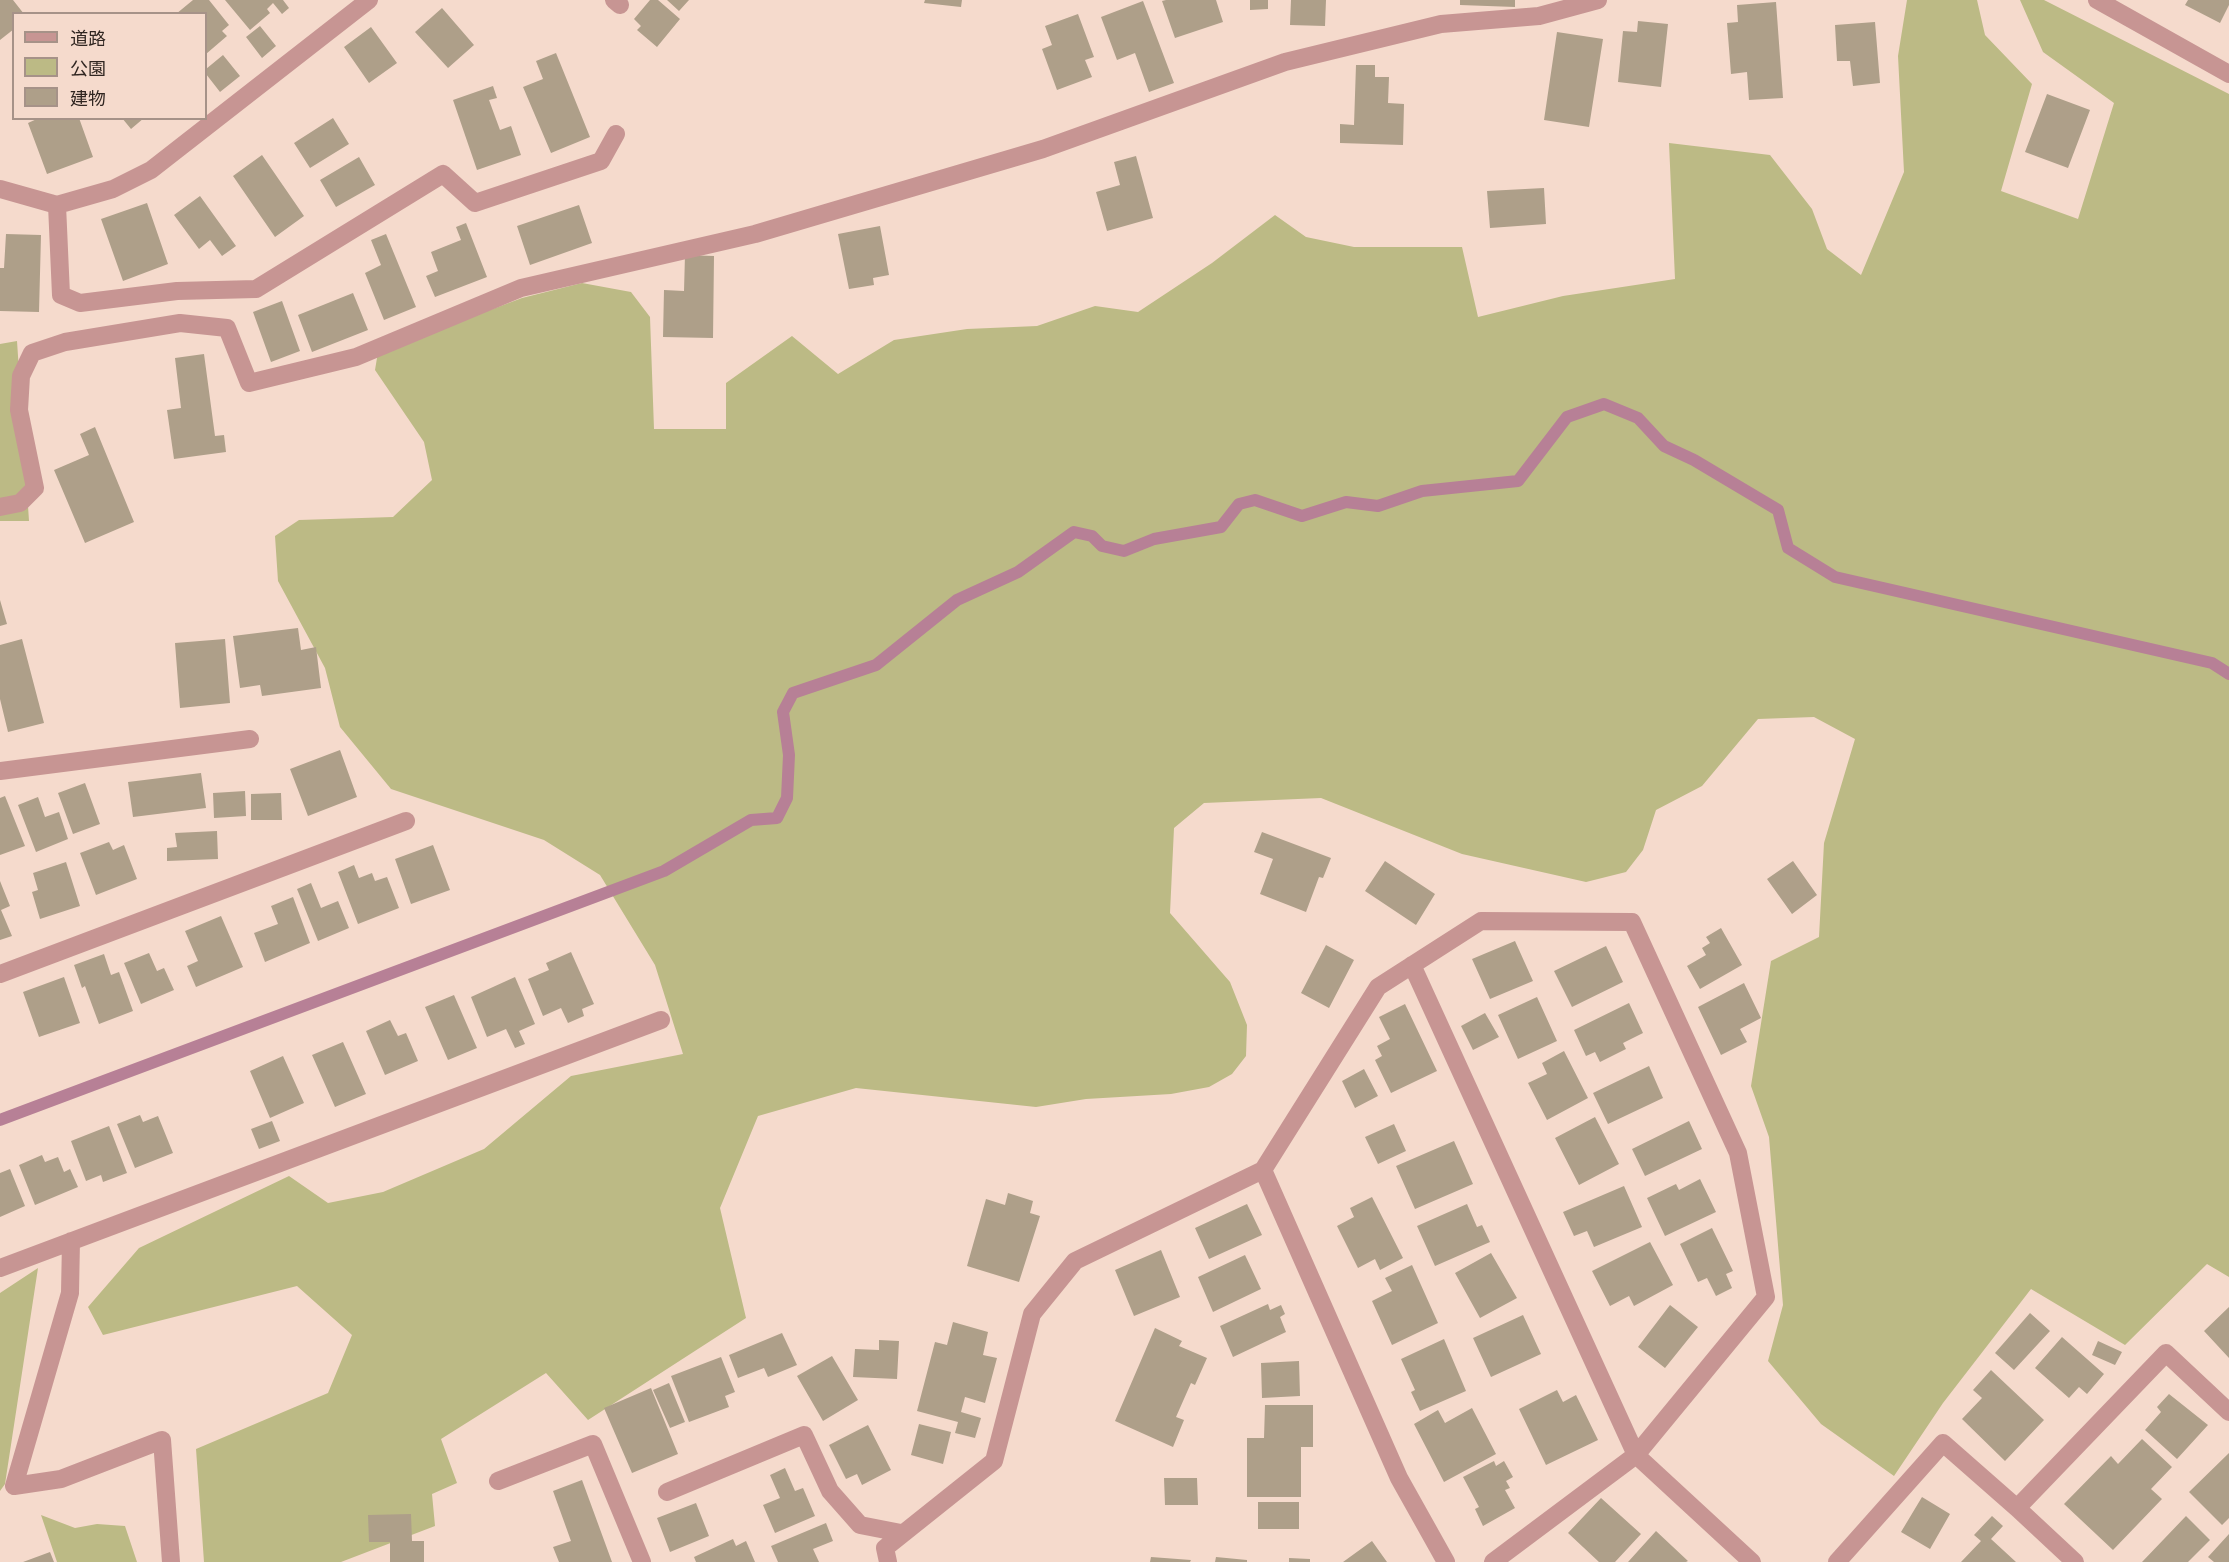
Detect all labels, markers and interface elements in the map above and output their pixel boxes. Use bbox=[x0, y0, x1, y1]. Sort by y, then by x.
legend bbox=[12, 12, 207, 120]
text: 道路 bbox=[70, 28, 106, 50]
text: 公園 bbox=[70, 58, 106, 80]
text: 建物 bbox=[70, 88, 106, 110]

